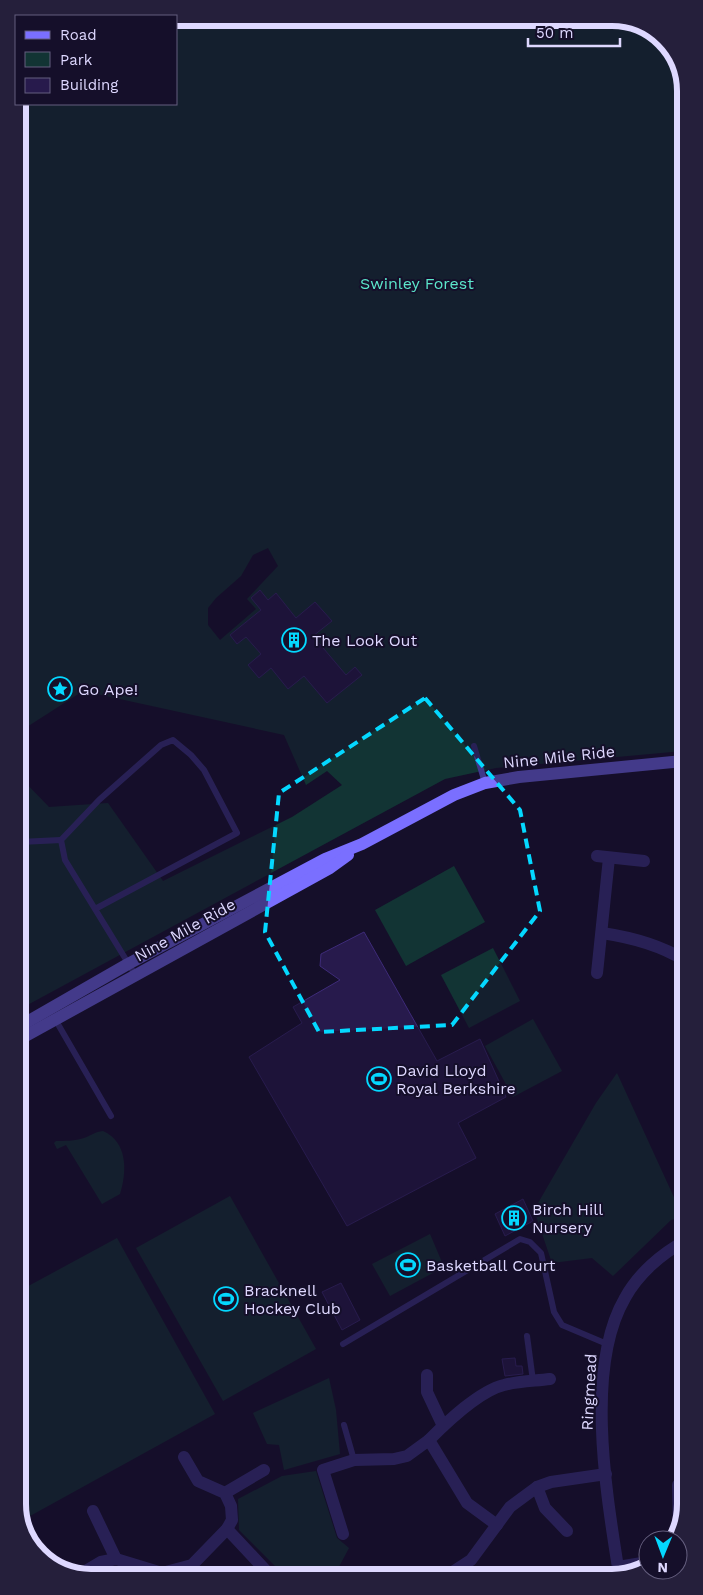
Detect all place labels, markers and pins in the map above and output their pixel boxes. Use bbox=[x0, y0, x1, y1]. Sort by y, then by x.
building icon: The Look Out bbox=[281, 627, 307, 653]
place label: The Look Out bbox=[312, 631, 417, 650]
place icon: Go Ape! bbox=[47, 676, 73, 702]
place label: Go Ape! bbox=[78, 680, 138, 699]
place label: David Lloyd Royal Berkshire bbox=[396, 1061, 516, 1098]
sports icon: David Lloyd Royal Berkshire bbox=[366, 1066, 392, 1092]
place label: Birch Hill Nursery bbox=[532, 1200, 603, 1237]
building icon: Birch Hill Nursery bbox=[501, 1205, 527, 1231]
sports icon: Basketball Court bbox=[395, 1252, 421, 1278]
place label: Basketball Court bbox=[426, 1256, 556, 1275]
place label: Bracknell Hockey Club bbox=[244, 1281, 341, 1318]
sports icon: Bracknell Hockey Club bbox=[213, 1286, 239, 1312]

